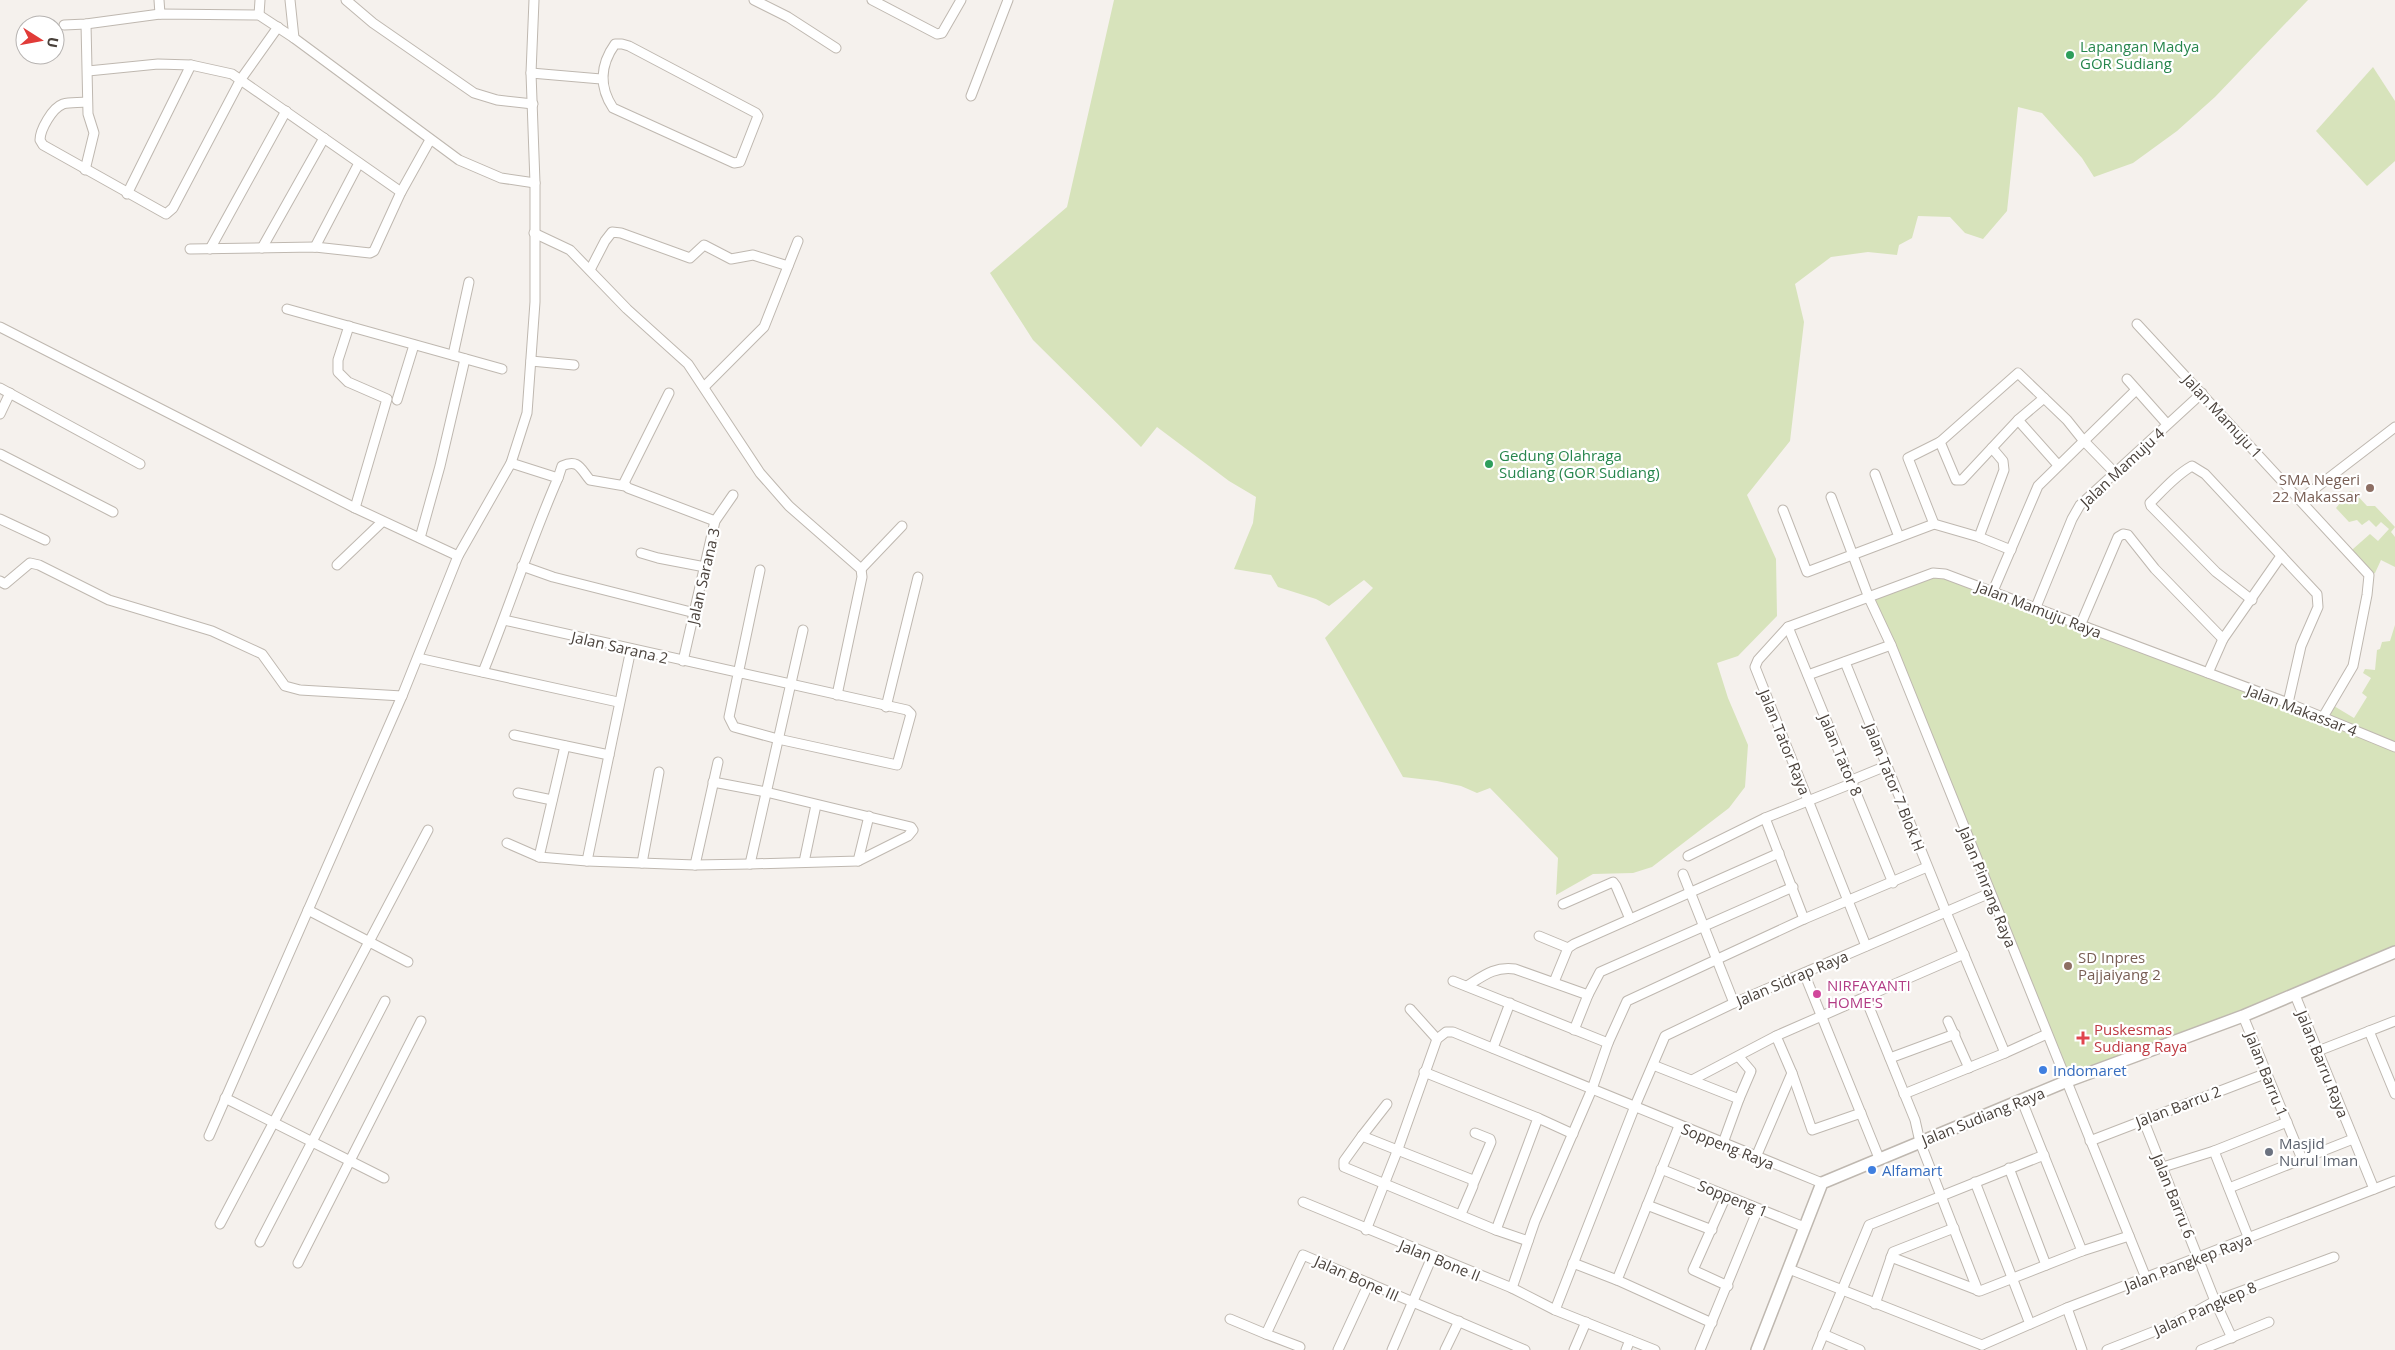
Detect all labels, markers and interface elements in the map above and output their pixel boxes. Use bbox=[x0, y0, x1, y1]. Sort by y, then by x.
north arrow bbox=[15, 15, 65, 65]
text: U bbox=[43, 36, 64, 50]
place label: Lapangan Madya GOR Sudiang bbox=[2080, 36, 2199, 73]
marker: Lapangan Madya GOR Sudiang bbox=[2064, 49, 2076, 61]
street label: Jalan Mamuju 1 bbox=[2178, 368, 2267, 462]
street label: Jalan Mamuju 4 bbox=[2074, 423, 2169, 512]
place label: Gedung Olahraga Sudiang (GOR Sudiang) bbox=[1499, 445, 1660, 482]
marker: Gedung Olahraga Sudiang (GOR Sudiang) bbox=[1483, 458, 1495, 470]
place label: SMA Negeri 22 Makassar bbox=[2272, 469, 2360, 506]
marker: SMA Negeri 22 Makassar bbox=[2364, 482, 2376, 494]
street label: Jalan Sarana 3 bbox=[682, 526, 724, 628]
street label: Jalan Mamuju Raya bbox=[1972, 575, 2105, 642]
street label: Jalan Sarana 2 bbox=[568, 626, 670, 668]
street label: Jalan Makassar 4 bbox=[2242, 679, 2361, 740]
street label: Jalan Tator Raya bbox=[1754, 684, 1815, 798]
street label: Jalan Tator 8 bbox=[1814, 709, 1867, 799]
street label: Jalan Tator 7 Blok H bbox=[1859, 718, 1930, 854]
street label: Jalan Pinrang Raya bbox=[1954, 822, 2021, 950]
street label: Jalan Sidrap Raya bbox=[1731, 945, 1851, 1011]
place label: SD Inpres Pajjaiyang 2 bbox=[2078, 947, 2161, 984]
marker: SD Inpres Pajjaiyang 2 bbox=[2062, 960, 2074, 972]
place label: NIRFAYANTI HOME'S bbox=[1827, 975, 1911, 1012]
marker: NIRFAYANTI HOME'S bbox=[1811, 988, 1823, 1000]
street label: Jalan Barru Raya bbox=[2292, 1005, 2354, 1121]
place label: Puskesmas Sudiang Raya bbox=[2094, 1019, 2187, 1056]
street label: Jalan Barru 1 bbox=[2240, 1027, 2293, 1119]
marker: Puskesmas Sudiang Raya bbox=[2076, 1031, 2090, 1045]
place label: Indomaret bbox=[2053, 1060, 2127, 1080]
marker: Indomaret bbox=[2037, 1064, 2049, 1076]
street label: Jalan Barru 2 bbox=[2131, 1081, 2223, 1132]
street label: Jalan Sudiang Raya bbox=[1917, 1082, 2047, 1151]
street label: Soppeng Raya bbox=[1678, 1118, 1778, 1174]
place label: Masjid Nurul Iman bbox=[2279, 1133, 2358, 1170]
marker: Masjid Nurul Iman bbox=[2263, 1146, 2275, 1158]
street label: Jalan Barru 6 bbox=[2147, 1149, 2200, 1241]
place label: Alfamart bbox=[1882, 1160, 1942, 1180]
marker: Alfamart bbox=[1866, 1164, 1878, 1176]
street label: Soppeng 1 bbox=[1695, 1175, 1771, 1221]
street label: Jalan Pangkep Raya bbox=[2119, 1228, 2255, 1296]
street label: Jalan Bone II bbox=[1394, 1234, 1484, 1285]
street label: Jalan Bone III bbox=[1310, 1250, 1402, 1306]
street label: Jalan Pangkep 8 bbox=[2149, 1276, 2259, 1340]

